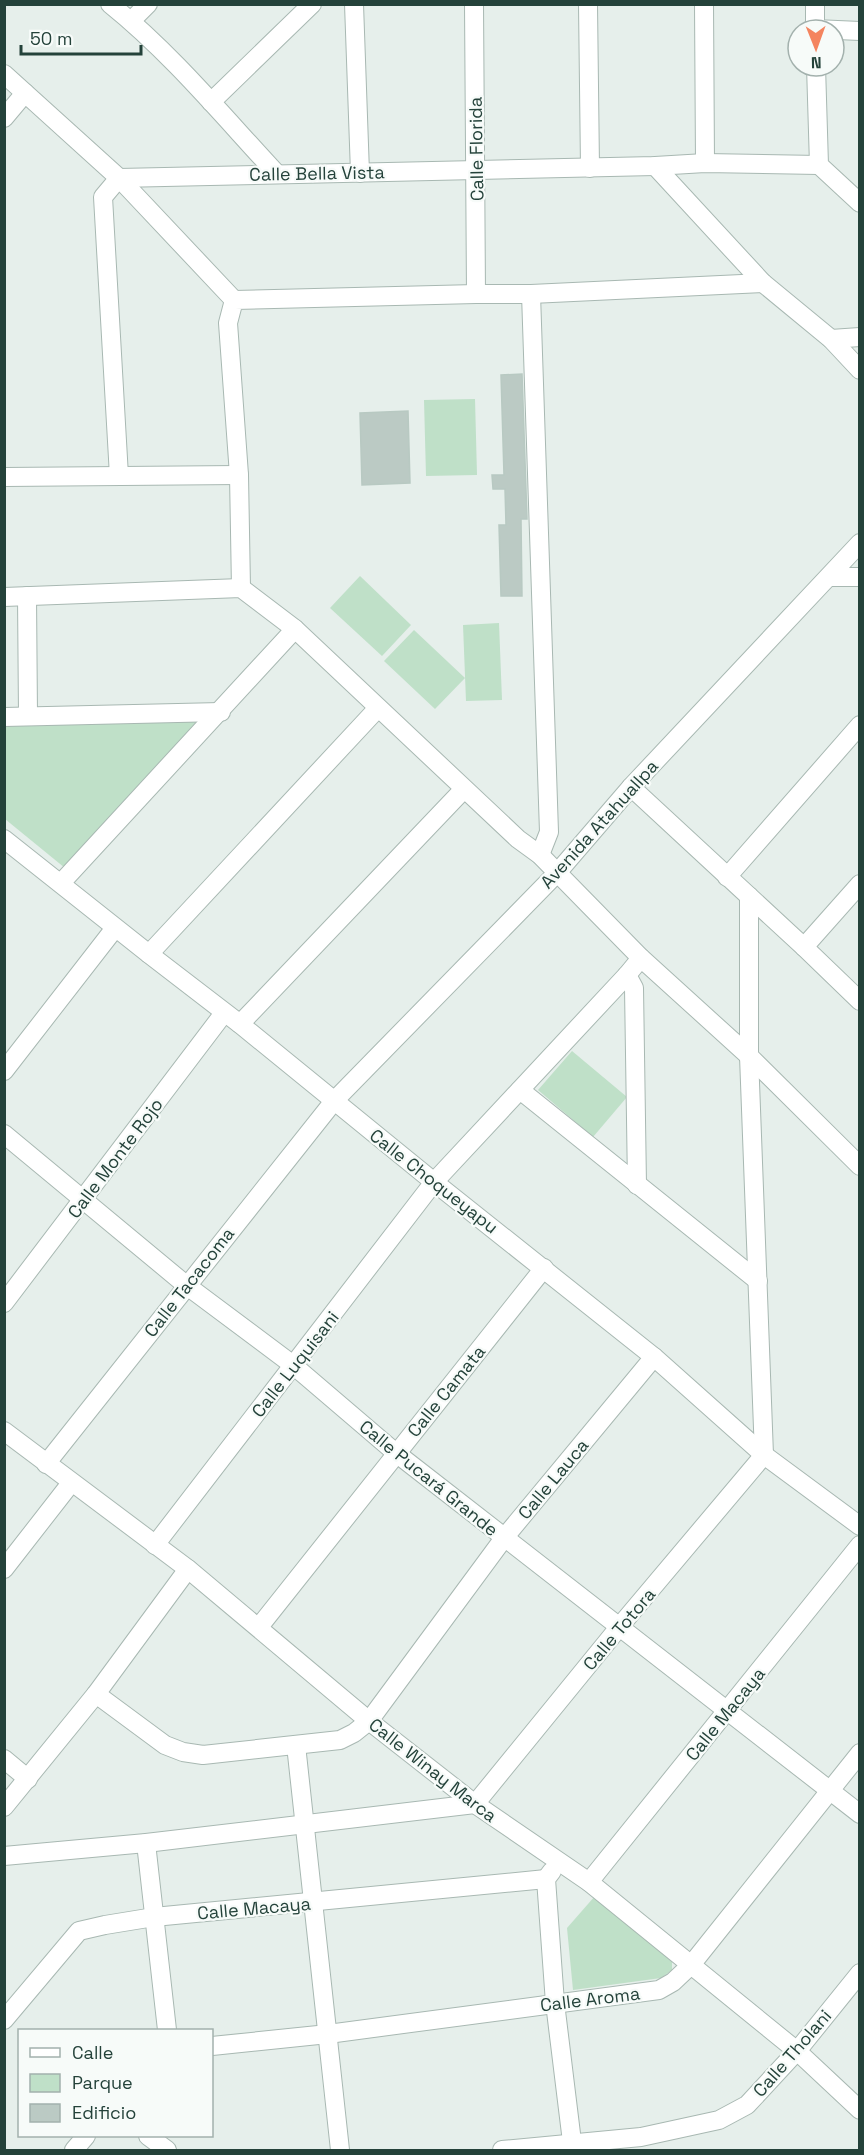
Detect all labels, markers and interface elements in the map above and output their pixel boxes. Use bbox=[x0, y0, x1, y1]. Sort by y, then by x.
scale bar bbox=[21, 18, 141, 56]
north arrow bbox=[786, 18, 846, 78]
text: 50 m bbox=[30, 27, 72, 50]
text: N bbox=[811, 52, 822, 73]
street label: Calle Florida bbox=[464, 97, 488, 201]
street label: Calle Bella Vista bbox=[249, 160, 385, 186]
street label: Avenida Atahuallpa bbox=[535, 755, 663, 893]
street label: Calle Monte Rojo bbox=[62, 1093, 168, 1223]
street label: Calle Choqueyapu bbox=[365, 1124, 503, 1238]
street label: Calle Tacacoma bbox=[139, 1222, 239, 1342]
street label: Calle Luquisani bbox=[246, 1306, 344, 1422]
street label: Calle Camata bbox=[402, 1340, 490, 1442]
street label: Calle Pucará Grande bbox=[355, 1415, 503, 1541]
street label: Calle Lauca bbox=[513, 1434, 593, 1524]
street label: Calle Totora bbox=[578, 1583, 660, 1675]
street label: Calle Macaya bbox=[680, 1662, 770, 1766]
street label: Calle Winay Marca bbox=[364, 1713, 502, 1827]
street label: Calle Macaya bbox=[196, 1892, 312, 1924]
street label: Calle Aroma bbox=[539, 1981, 641, 2017]
street label: Calle Tholani bbox=[748, 2005, 836, 2101]
legend bbox=[18, 2029, 213, 2137]
text: Calle bbox=[72, 2041, 113, 2064]
text: Parque bbox=[72, 2071, 133, 2094]
text: Edificio bbox=[72, 2101, 136, 2124]

